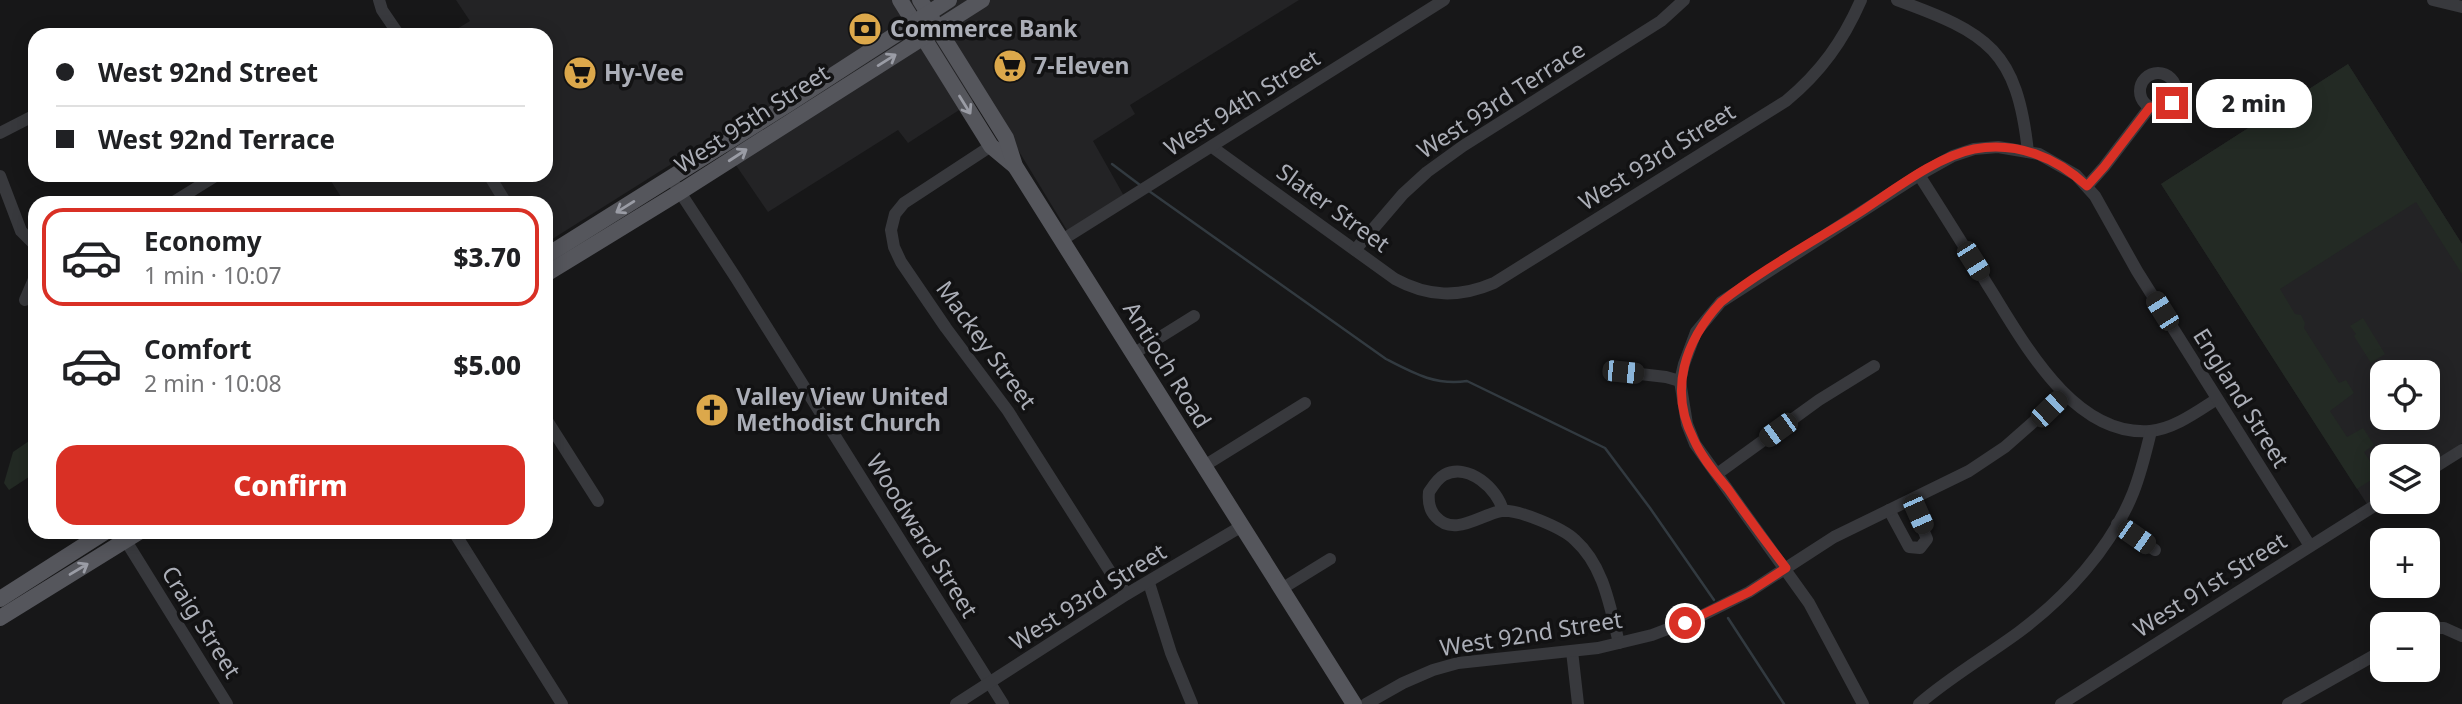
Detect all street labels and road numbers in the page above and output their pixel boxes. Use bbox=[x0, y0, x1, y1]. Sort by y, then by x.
street label: West 93rd Terrace bbox=[1410, 33, 1591, 165]
street label: West 94th Street bbox=[1157, 41, 1326, 163]
street label: West 95th Street bbox=[668, 56, 835, 180]
street label: West 93rd Street bbox=[1572, 95, 1741, 217]
street label: Slater Street bbox=[1271, 155, 1397, 259]
street label: Mackey Street bbox=[929, 274, 1044, 415]
street label: Antioch Road bbox=[1116, 295, 1219, 434]
street label: England Street bbox=[2186, 322, 2297, 473]
street label: Woodward Street bbox=[860, 448, 986, 623]
street label: West 91st Street bbox=[2127, 524, 2292, 644]
street label: West 93rd Street bbox=[1003, 535, 1172, 657]
street label: Craig Street bbox=[155, 559, 249, 684]
street label: West 92nd Street bbox=[1437, 603, 1624, 663]

